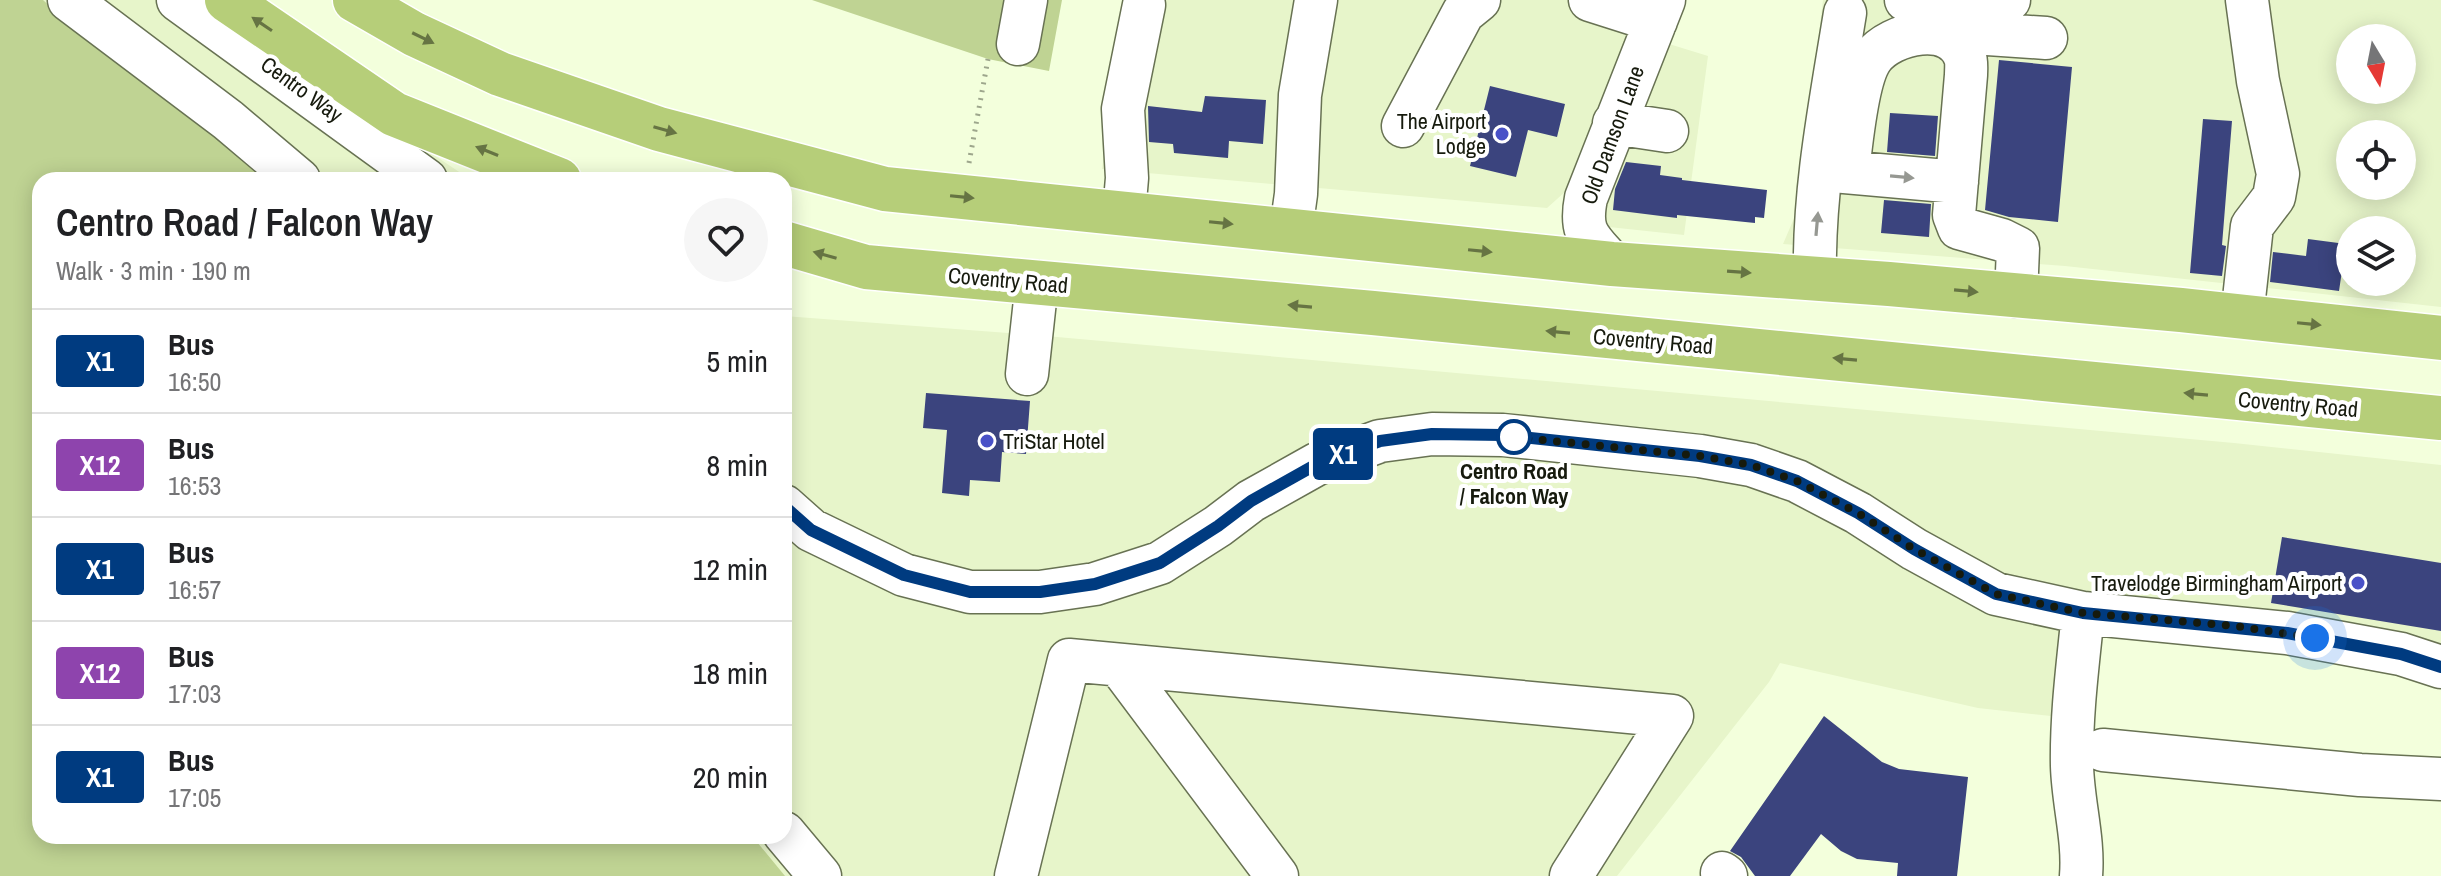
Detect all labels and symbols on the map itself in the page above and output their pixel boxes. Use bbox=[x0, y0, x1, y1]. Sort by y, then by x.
one-way arrow bbox=[251, 17, 273, 31]
north arrow bbox=[2336, 24, 2416, 104]
one-way arrow bbox=[411, 31, 434, 45]
street label: Centro Way bbox=[255, 49, 349, 129]
street label: Old Damson Lane bbox=[1573, 62, 1651, 208]
place label: The Airport Lodge bbox=[1397, 106, 1486, 161]
one-way arrow bbox=[654, 124, 678, 137]
marker: The Airport Lodge bbox=[1493, 125, 1511, 143]
one-way arrow bbox=[475, 144, 499, 157]
one-way arrow bbox=[1890, 170, 1915, 183]
one-way arrow bbox=[950, 191, 975, 204]
one-way arrow bbox=[1811, 211, 1824, 236]
one-way arrow bbox=[1209, 216, 1234, 229]
one-way arrow bbox=[1468, 244, 1493, 257]
one-way arrow bbox=[812, 248, 836, 261]
street label: Coventry Road bbox=[947, 260, 1069, 300]
one-way arrow bbox=[1727, 266, 1752, 279]
one-way arrow bbox=[1954, 285, 1979, 298]
one-way arrow bbox=[1287, 300, 1312, 313]
one-way arrow bbox=[2297, 317, 2322, 330]
street label: Coventry Road bbox=[1592, 321, 1714, 361]
one-way arrow bbox=[1546, 325, 1571, 338]
one-way arrow bbox=[1832, 353, 1857, 366]
street label: Coventry Road bbox=[2237, 384, 2359, 424]
one-way arrow bbox=[2183, 387, 2208, 400]
marker: Centro Road / Falcon Way bbox=[1497, 420, 1531, 454]
place label: TriStar Hotel bbox=[1003, 426, 1105, 456]
line badge: X1 bbox=[1307, 428, 1379, 480]
marker: TriStar Hotel bbox=[978, 432, 996, 450]
place label: Centro Road / Falcon Way bbox=[1460, 456, 1568, 511]
place label: Travelodge Birmingham Airport bbox=[2091, 568, 2342, 598]
marker: Travelodge Birmingham Airport bbox=[2349, 574, 2367, 592]
your location bbox=[2295, 618, 2335, 658]

